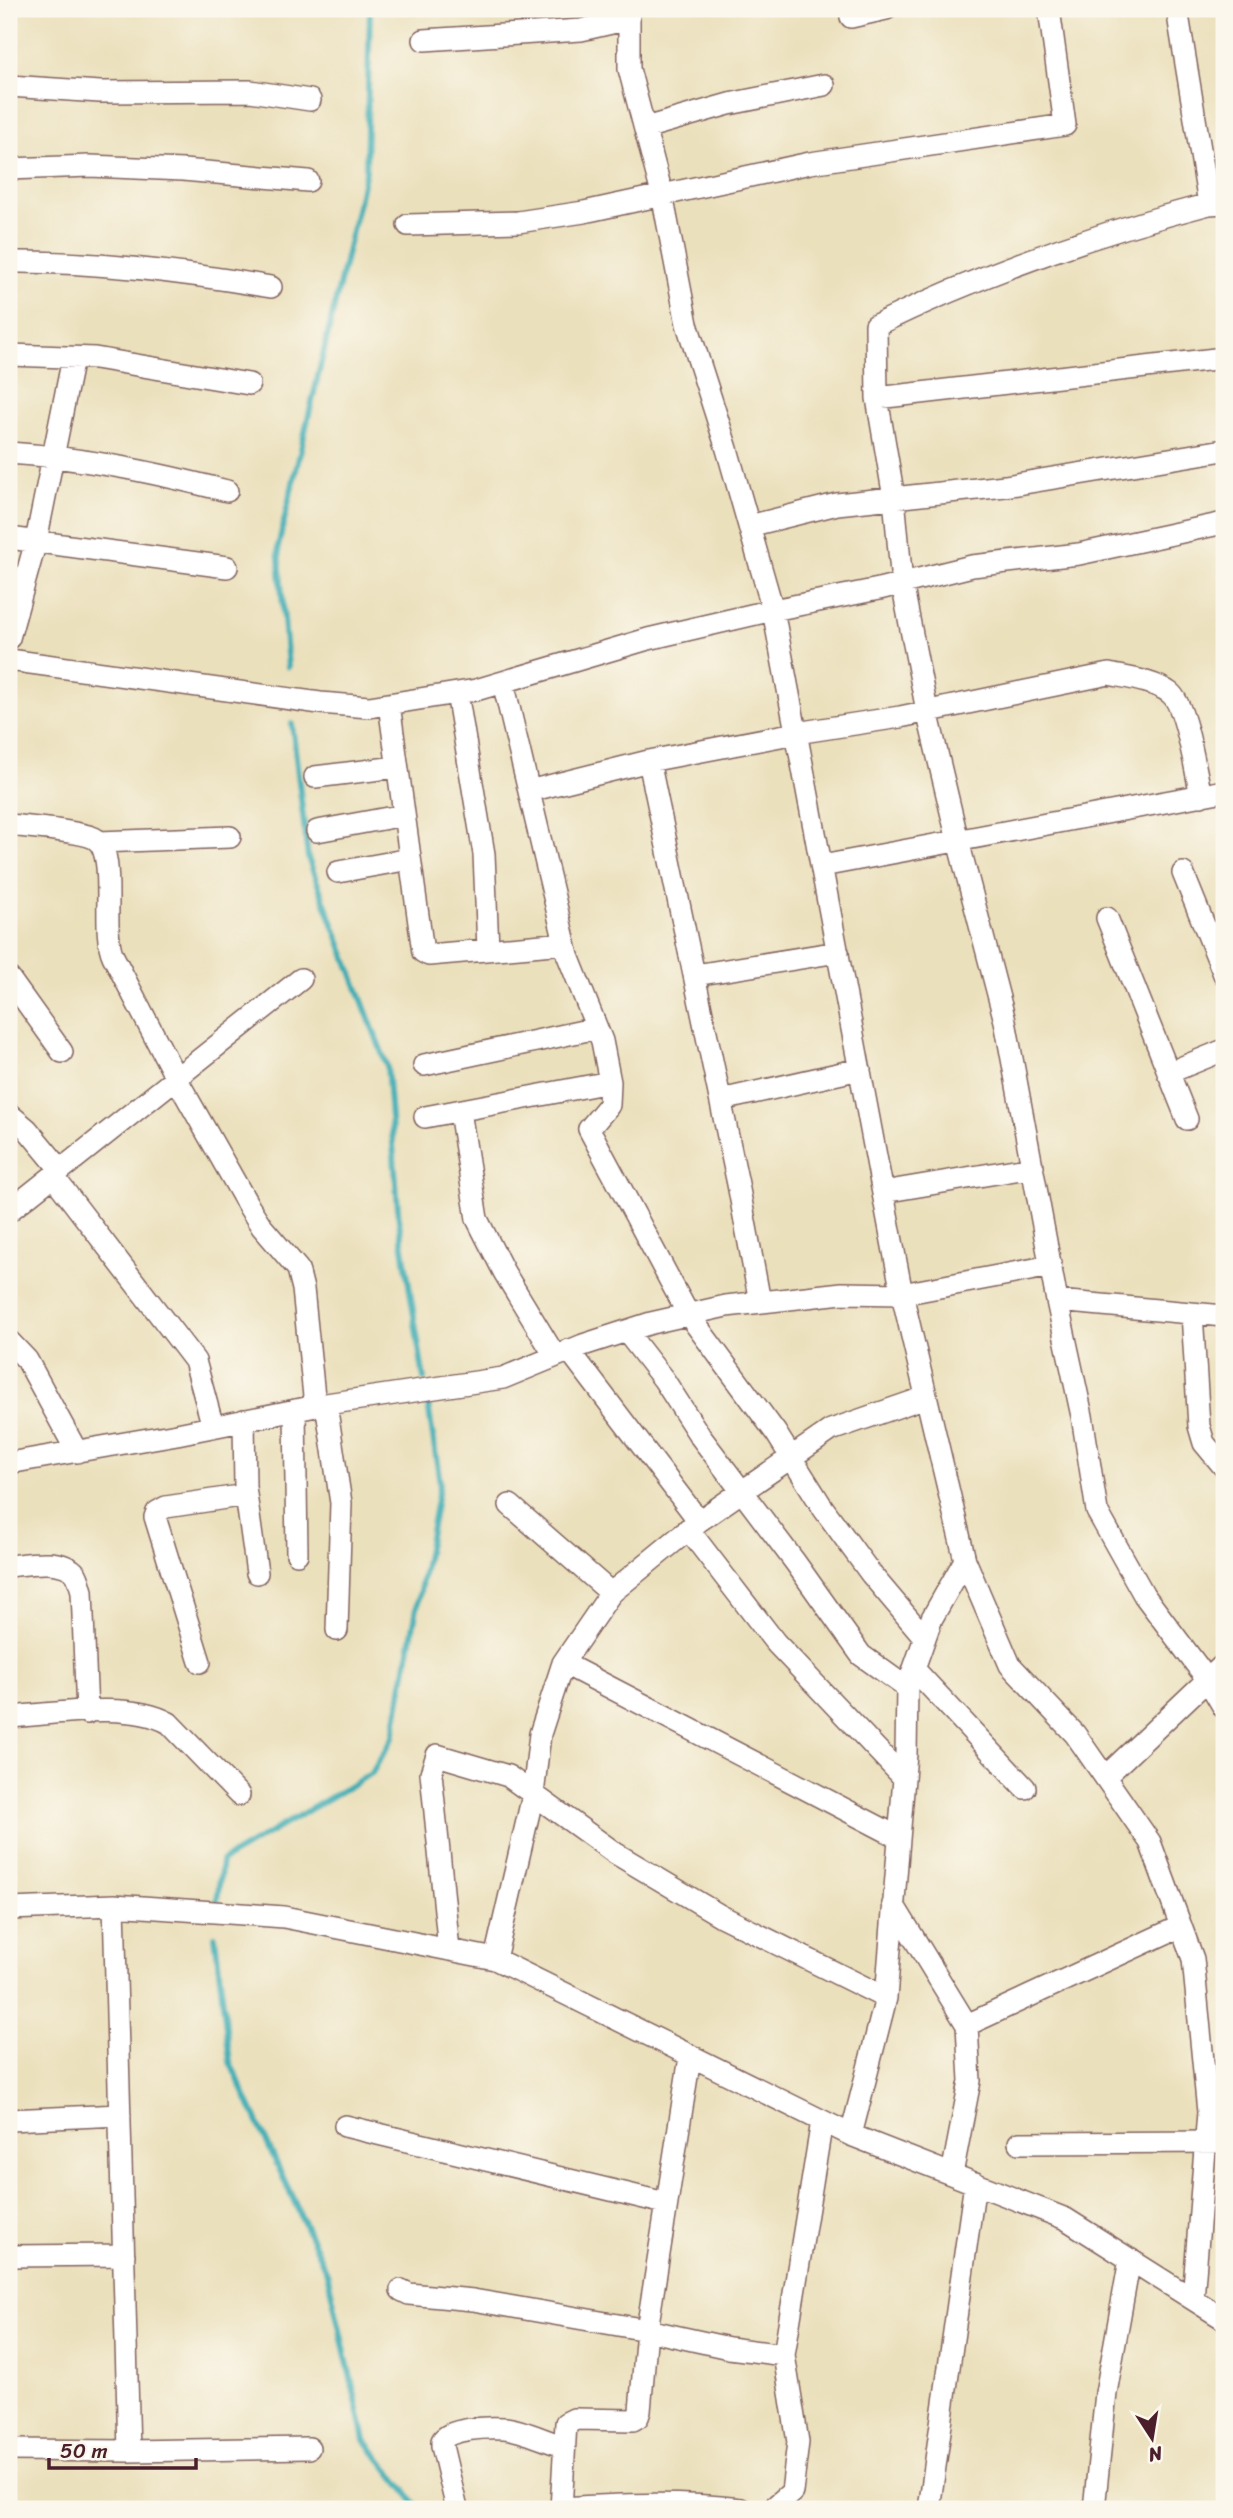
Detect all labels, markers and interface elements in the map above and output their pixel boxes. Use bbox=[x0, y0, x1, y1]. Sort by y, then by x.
north arrow bbox=[1118, 2402, 1188, 2472]
scale bar bbox=[49, 2427, 196, 2471]
text: 50 m bbox=[60, 2432, 108, 2470]
text: N bbox=[1145, 2436, 1166, 2472]

